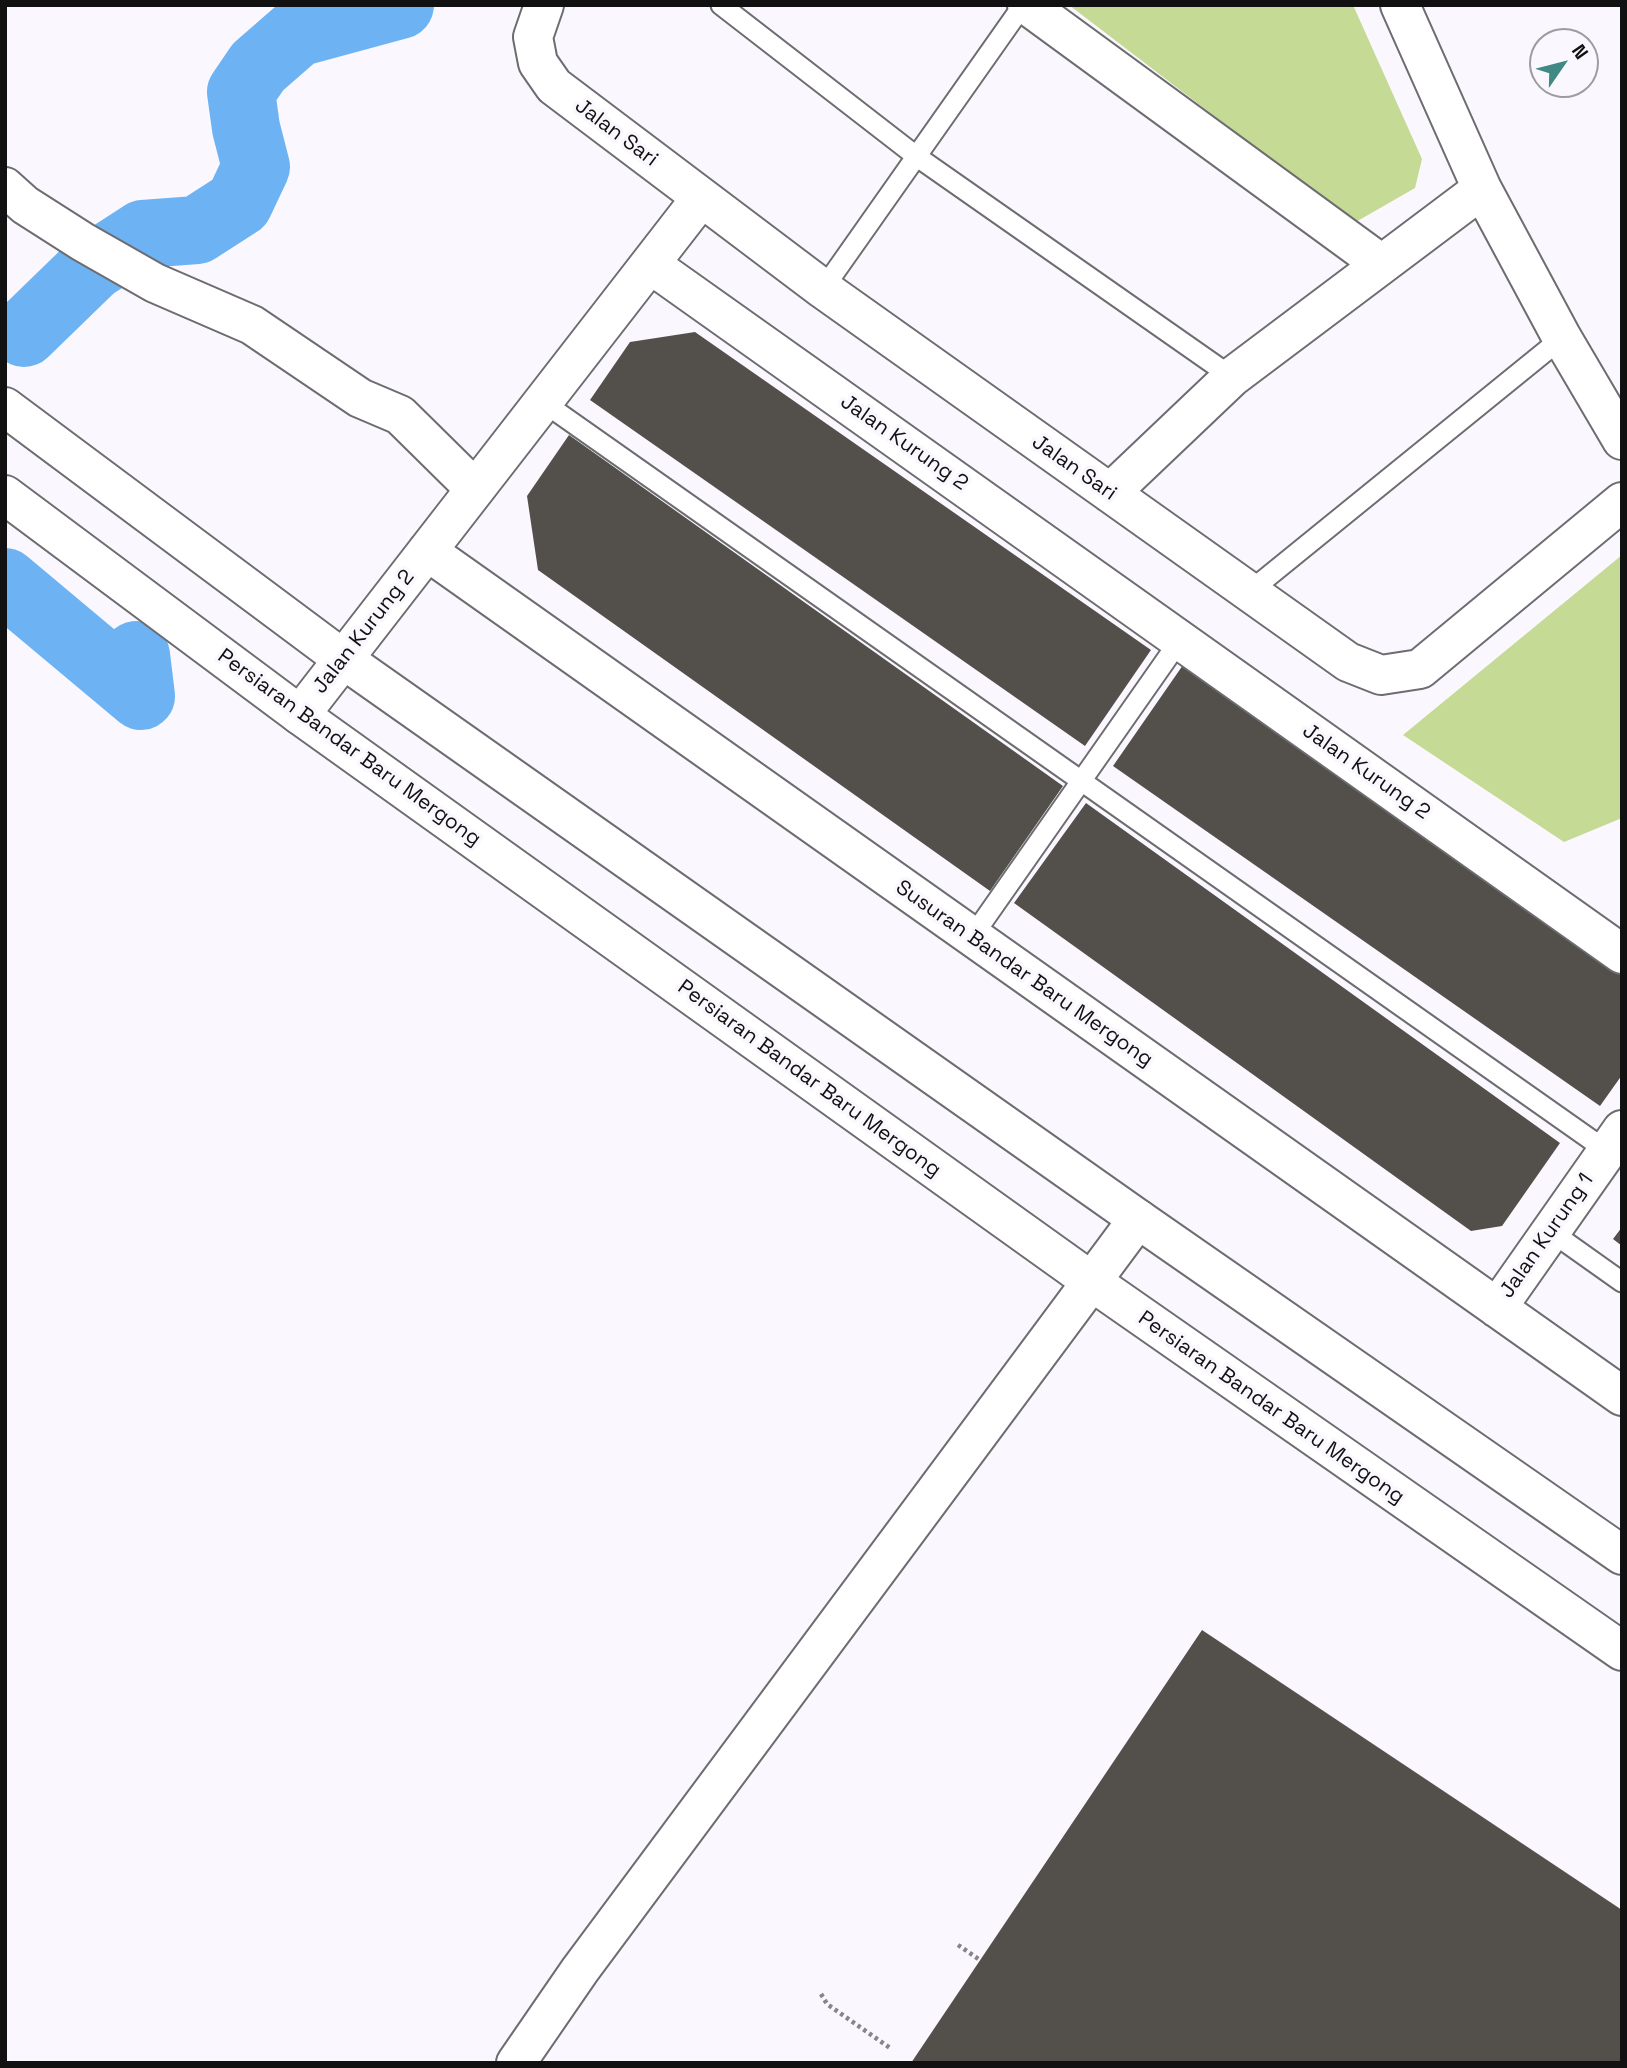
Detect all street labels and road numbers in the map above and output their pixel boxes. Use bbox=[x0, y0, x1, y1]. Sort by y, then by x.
street label: Jalan Sari bbox=[569, 94, 663, 172]
street label: Jalan Kurung 2 bbox=[835, 390, 973, 496]
street label: Jalan Sari bbox=[1027, 430, 1121, 506]
street label: Jalan Kurung 2 bbox=[308, 565, 420, 699]
street label: Persiaran Bandar Baru Mergong bbox=[212, 644, 486, 852]
street label: Jalan Kurung 2 bbox=[1297, 719, 1435, 825]
street label: Susuran Bandar Baru Mergong bbox=[890, 875, 1158, 1073]
street label: Persiaran Bandar Baru Mergong bbox=[672, 975, 946, 1183]
street label: Jalan Kurung 1 bbox=[1495, 1169, 1599, 1303]
street label: Persiaran Bandar Baru Mergong bbox=[1133, 1306, 1409, 1510]

